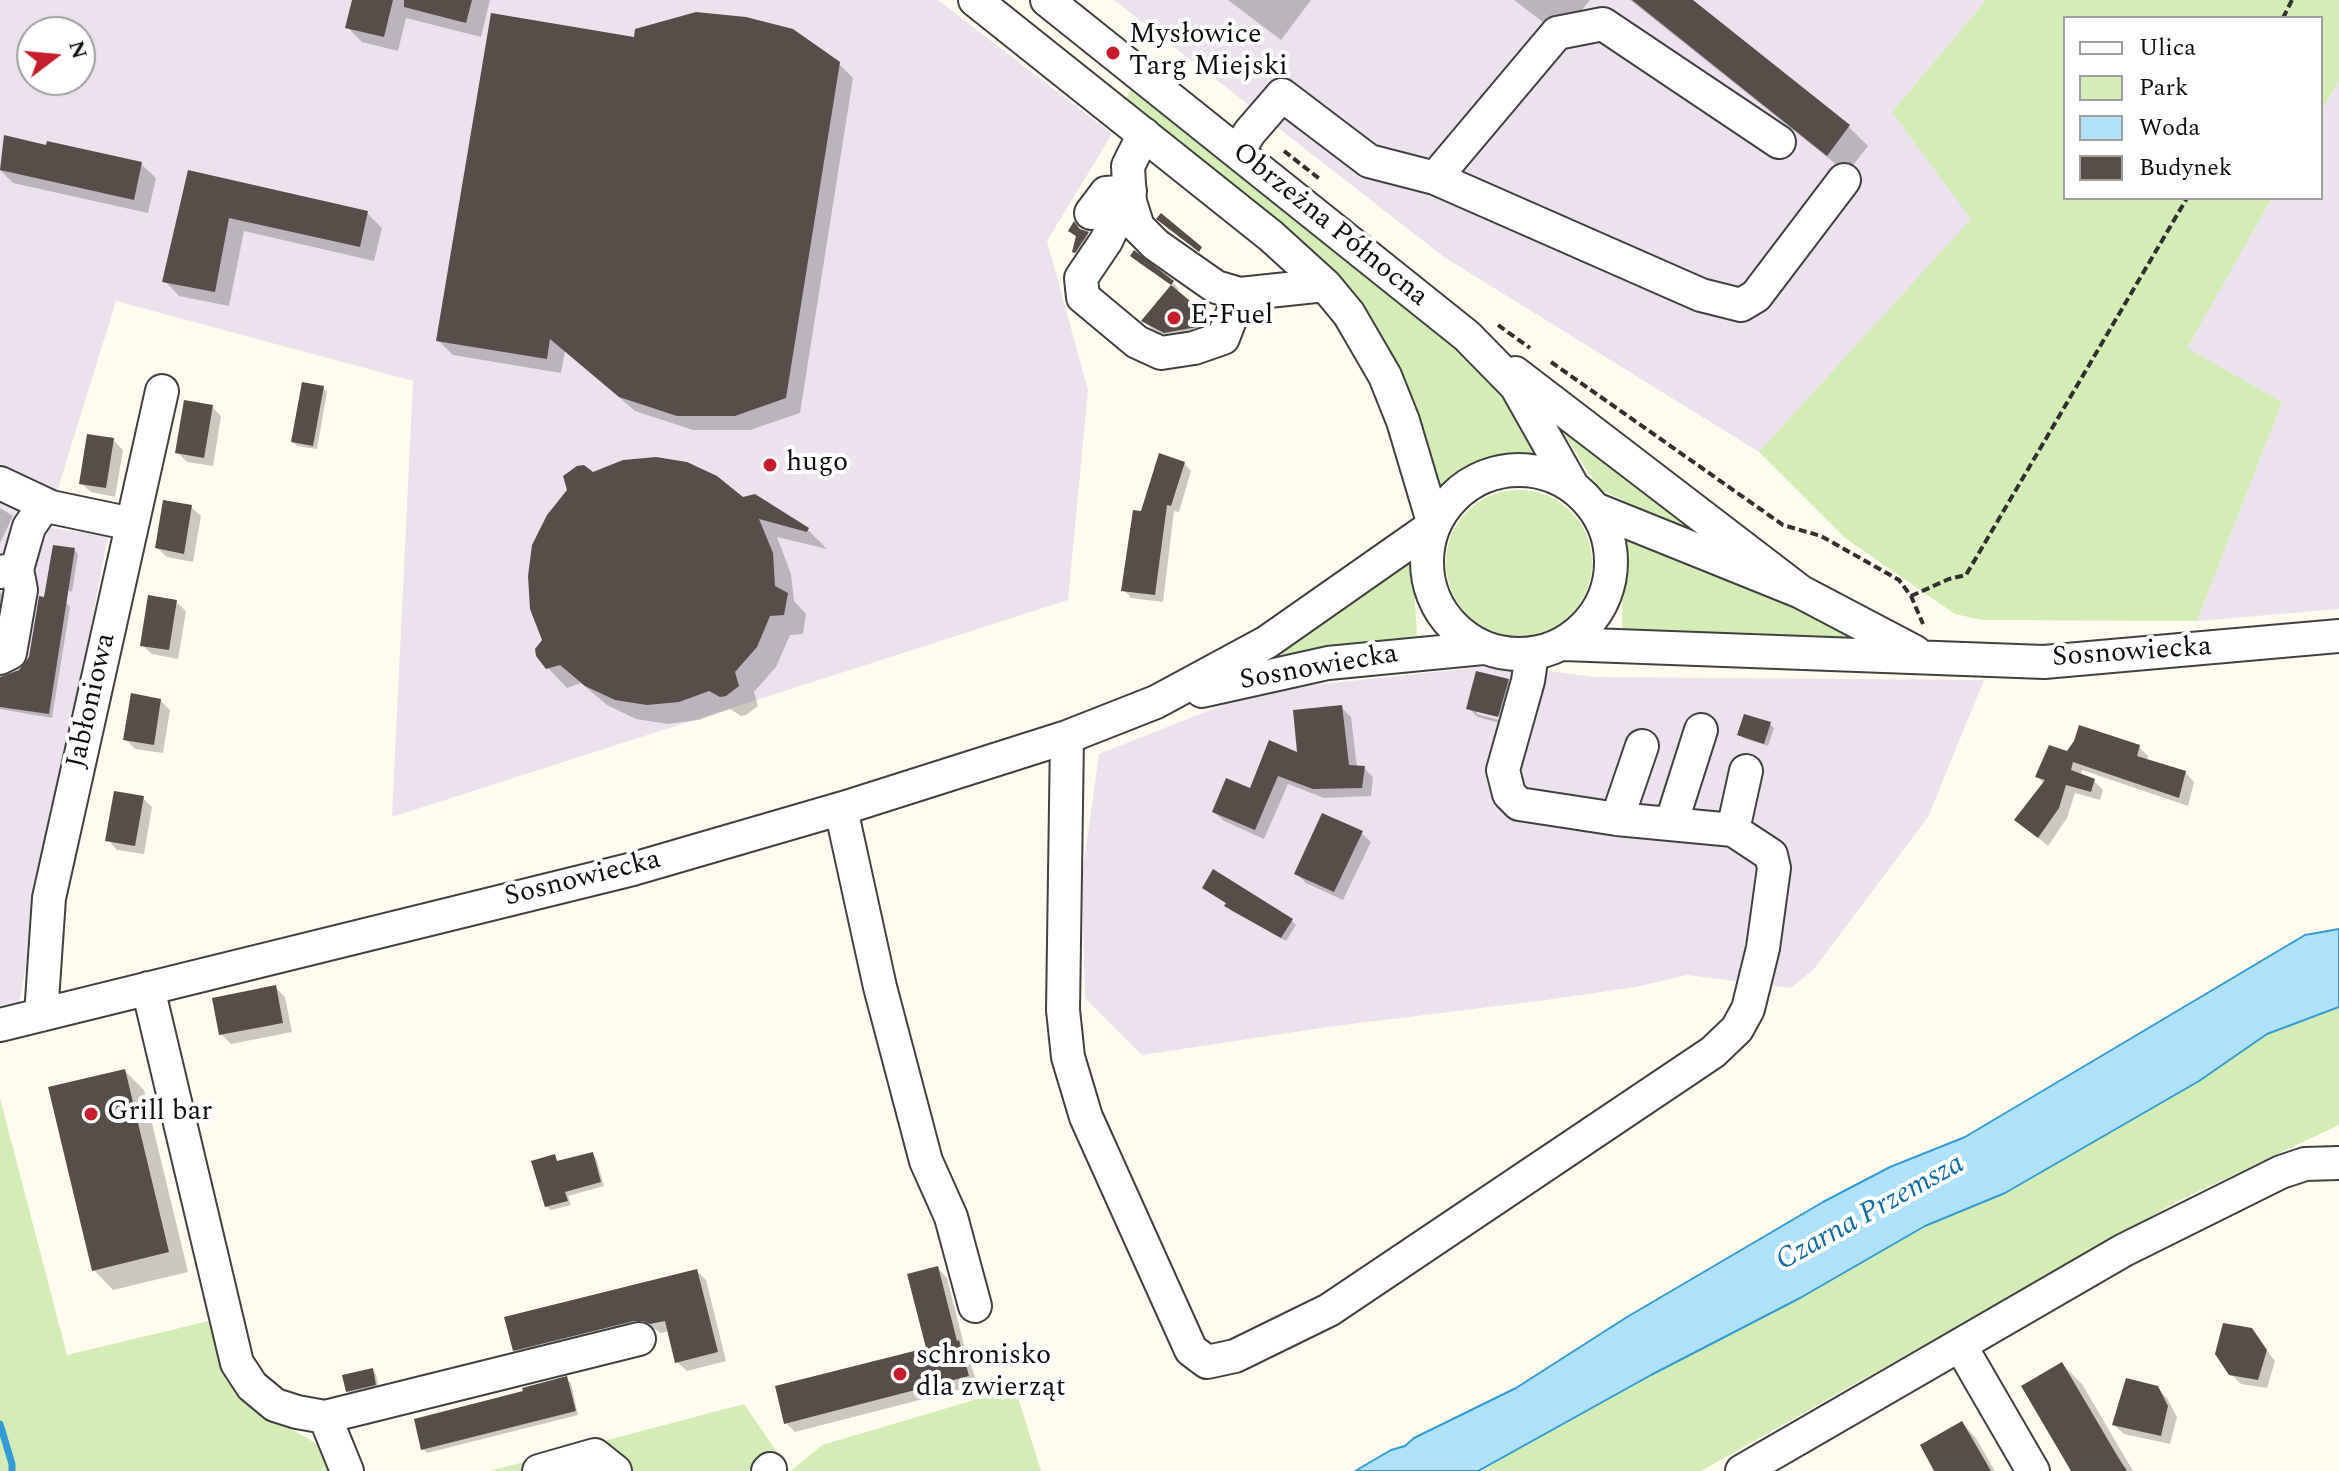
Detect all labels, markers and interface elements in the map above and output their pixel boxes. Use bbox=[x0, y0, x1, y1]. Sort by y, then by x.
north arrow bbox=[16, 16, 96, 96]
legend bbox=[2063, 16, 2323, 200]
place label: Mysłowice Targ Miejski bbox=[1129, 20, 1288, 86]
text: Ulica bbox=[2139, 30, 2196, 66]
text: N bbox=[59, 37, 96, 63]
marker: Mysłowice Targ Miejski bbox=[1104, 44, 1122, 62]
text: Park bbox=[2139, 70, 2189, 106]
text: Woda bbox=[2139, 110, 2200, 146]
street label: Obrzeżna Północna bbox=[1224, 137, 1434, 315]
text: Budynek bbox=[2139, 150, 2232, 186]
place label: E-Fuel bbox=[1190, 301, 1273, 335]
marker: E-Fuel bbox=[1165, 309, 1183, 327]
place label: hugo bbox=[786, 448, 848, 482]
marker: hugo bbox=[761, 456, 779, 474]
street label: Jabłoniowa bbox=[61, 630, 125, 772]
street label: Sosnowiecka bbox=[2051, 632, 2213, 676]
street label: Sosnowiecka bbox=[1237, 639, 1401, 699]
street label: Sosnowiecka bbox=[501, 844, 665, 916]
place label: Grill bar bbox=[107, 1097, 212, 1131]
marker: Grill bar bbox=[82, 1105, 100, 1123]
water label: Czarna Przemsza bbox=[1771, 1147, 1971, 1281]
place label: schronisko dla zwierząt bbox=[916, 1341, 1066, 1407]
marker: schronisko dla zwierząt bbox=[891, 1365, 909, 1383]

